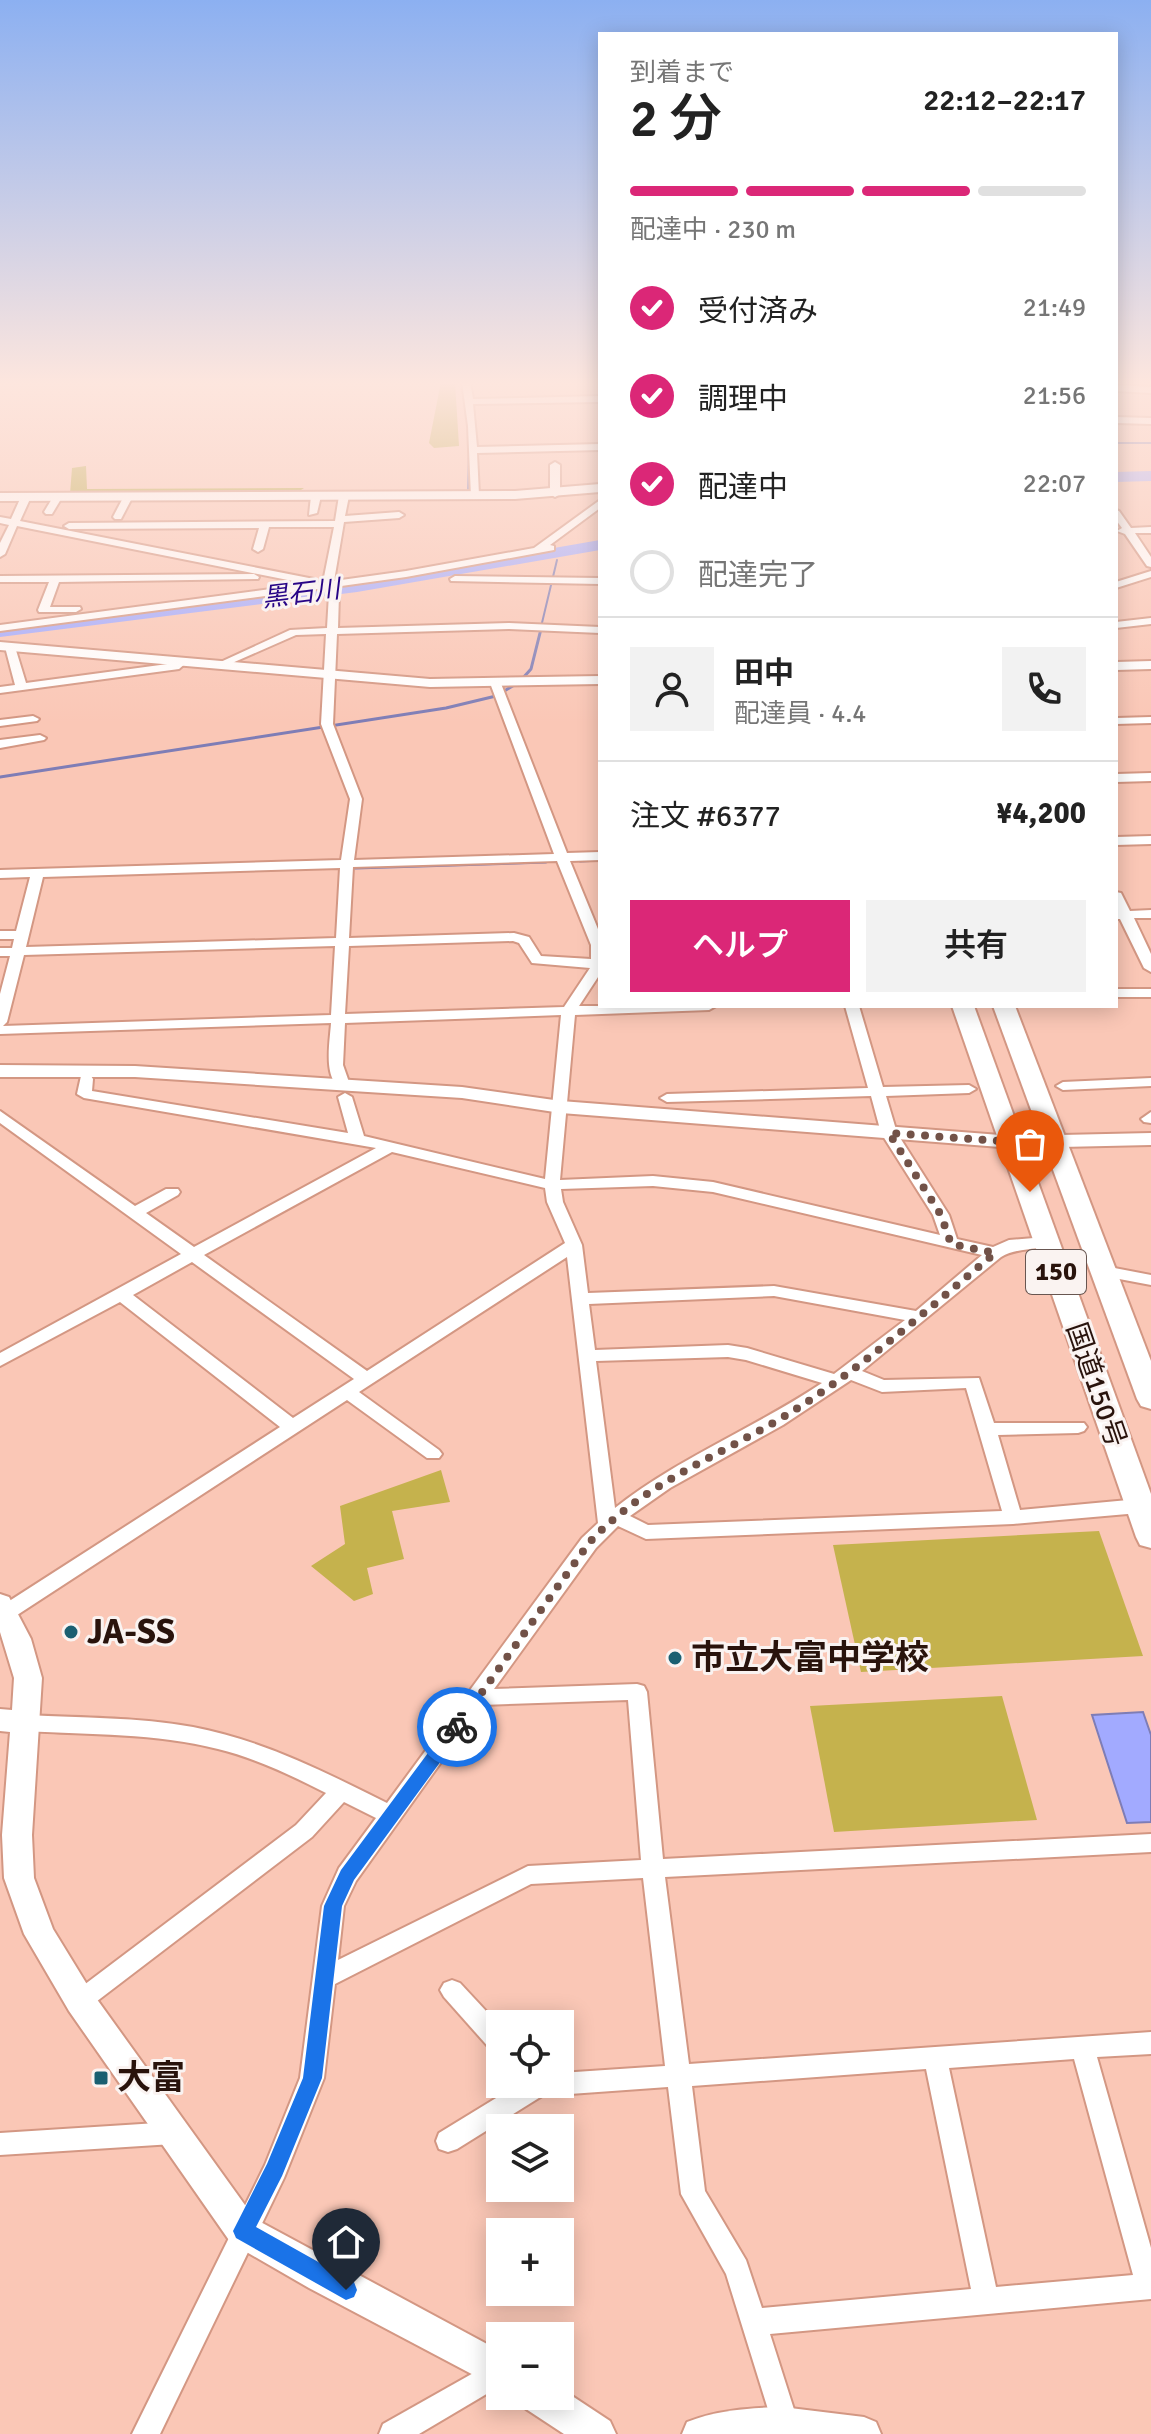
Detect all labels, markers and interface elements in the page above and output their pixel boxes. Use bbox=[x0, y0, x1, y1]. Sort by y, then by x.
text: 到着まで bbox=[630, 57, 734, 89]
text: 22:12–22:17 bbox=[923, 82, 1086, 119]
text: 2 分 bbox=[630, 87, 722, 151]
text: 配達中 · 230 m bbox=[630, 214, 796, 246]
icon: check bbox=[630, 286, 674, 330]
text: 21:49 bbox=[1023, 292, 1086, 324]
text: 受付済み bbox=[698, 293, 818, 330]
icon: check bbox=[630, 374, 674, 418]
text: 21:56 bbox=[1023, 380, 1086, 412]
text: 調理中 bbox=[698, 381, 788, 418]
icon: check bbox=[630, 462, 674, 506]
text: 22:07 bbox=[1023, 468, 1086, 500]
text: 配達中 bbox=[698, 469, 788, 506]
text: 配達完了 bbox=[698, 557, 818, 594]
water label: 黒石川 bbox=[260, 573, 345, 615]
button: person bbox=[630, 647, 714, 731]
button: phone bbox=[1002, 647, 1086, 731]
text: 田中 bbox=[734, 655, 794, 692]
text: 配達員 · 4.4 bbox=[734, 698, 866, 730]
text: ¥4,200 bbox=[996, 795, 1086, 832]
text: 注文 #6377 bbox=[630, 798, 781, 835]
button: ヘルプ bbox=[630, 900, 850, 992]
button: 共有 bbox=[866, 900, 1086, 992]
pin bbox=[996, 1110, 1064, 1192]
icon: bag bbox=[1008, 1122, 1052, 1166]
road number: 150 bbox=[1026, 1250, 1086, 1294]
street label: 国道150号 bbox=[1059, 1318, 1133, 1452]
place label: JA-SS bbox=[87, 1611, 175, 1653]
marker: JA-SS bbox=[62, 1623, 80, 1641]
place label: 市立大富中学校 bbox=[691, 1637, 929, 1679]
marker: 市立大富中学校 bbox=[666, 1649, 684, 1667]
courier bbox=[417, 1687, 497, 1767]
icon: bike bbox=[435, 1705, 479, 1749]
map controls bbox=[486, 2010, 574, 2410]
button: locate bbox=[486, 2010, 574, 2098]
place label: 大富 bbox=[117, 2057, 185, 2099]
marker: 大富 bbox=[92, 2069, 110, 2087]
button: layers bbox=[486, 2114, 574, 2202]
pin bbox=[312, 2208, 380, 2290]
button: + bbox=[486, 2218, 574, 2306]
icon: home bbox=[324, 2220, 368, 2264]
button: − bbox=[486, 2322, 574, 2410]

